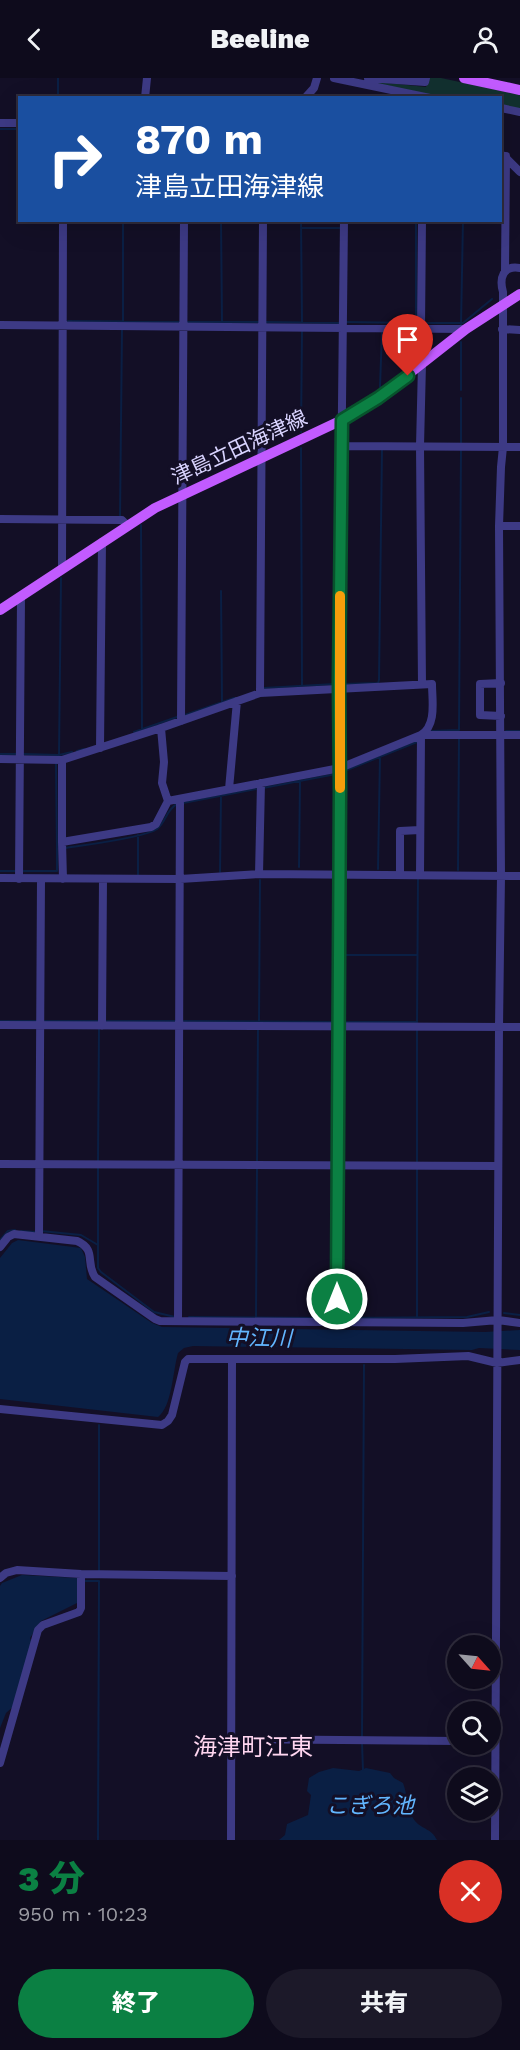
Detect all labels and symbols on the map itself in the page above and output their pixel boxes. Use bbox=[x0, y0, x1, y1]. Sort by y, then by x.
pin bbox=[382, 314, 433, 376]
street label: 津島立田海津線 bbox=[167, 405, 311, 489]
position arrow bbox=[305, 1267, 369, 1331]
water label: 中江川 bbox=[226, 1325, 294, 1351]
north arrow bbox=[447, 1635, 501, 1689]
district label: 海津町江東 bbox=[193, 1733, 313, 1761]
water label: こぎろ池 bbox=[326, 1793, 416, 1818]

